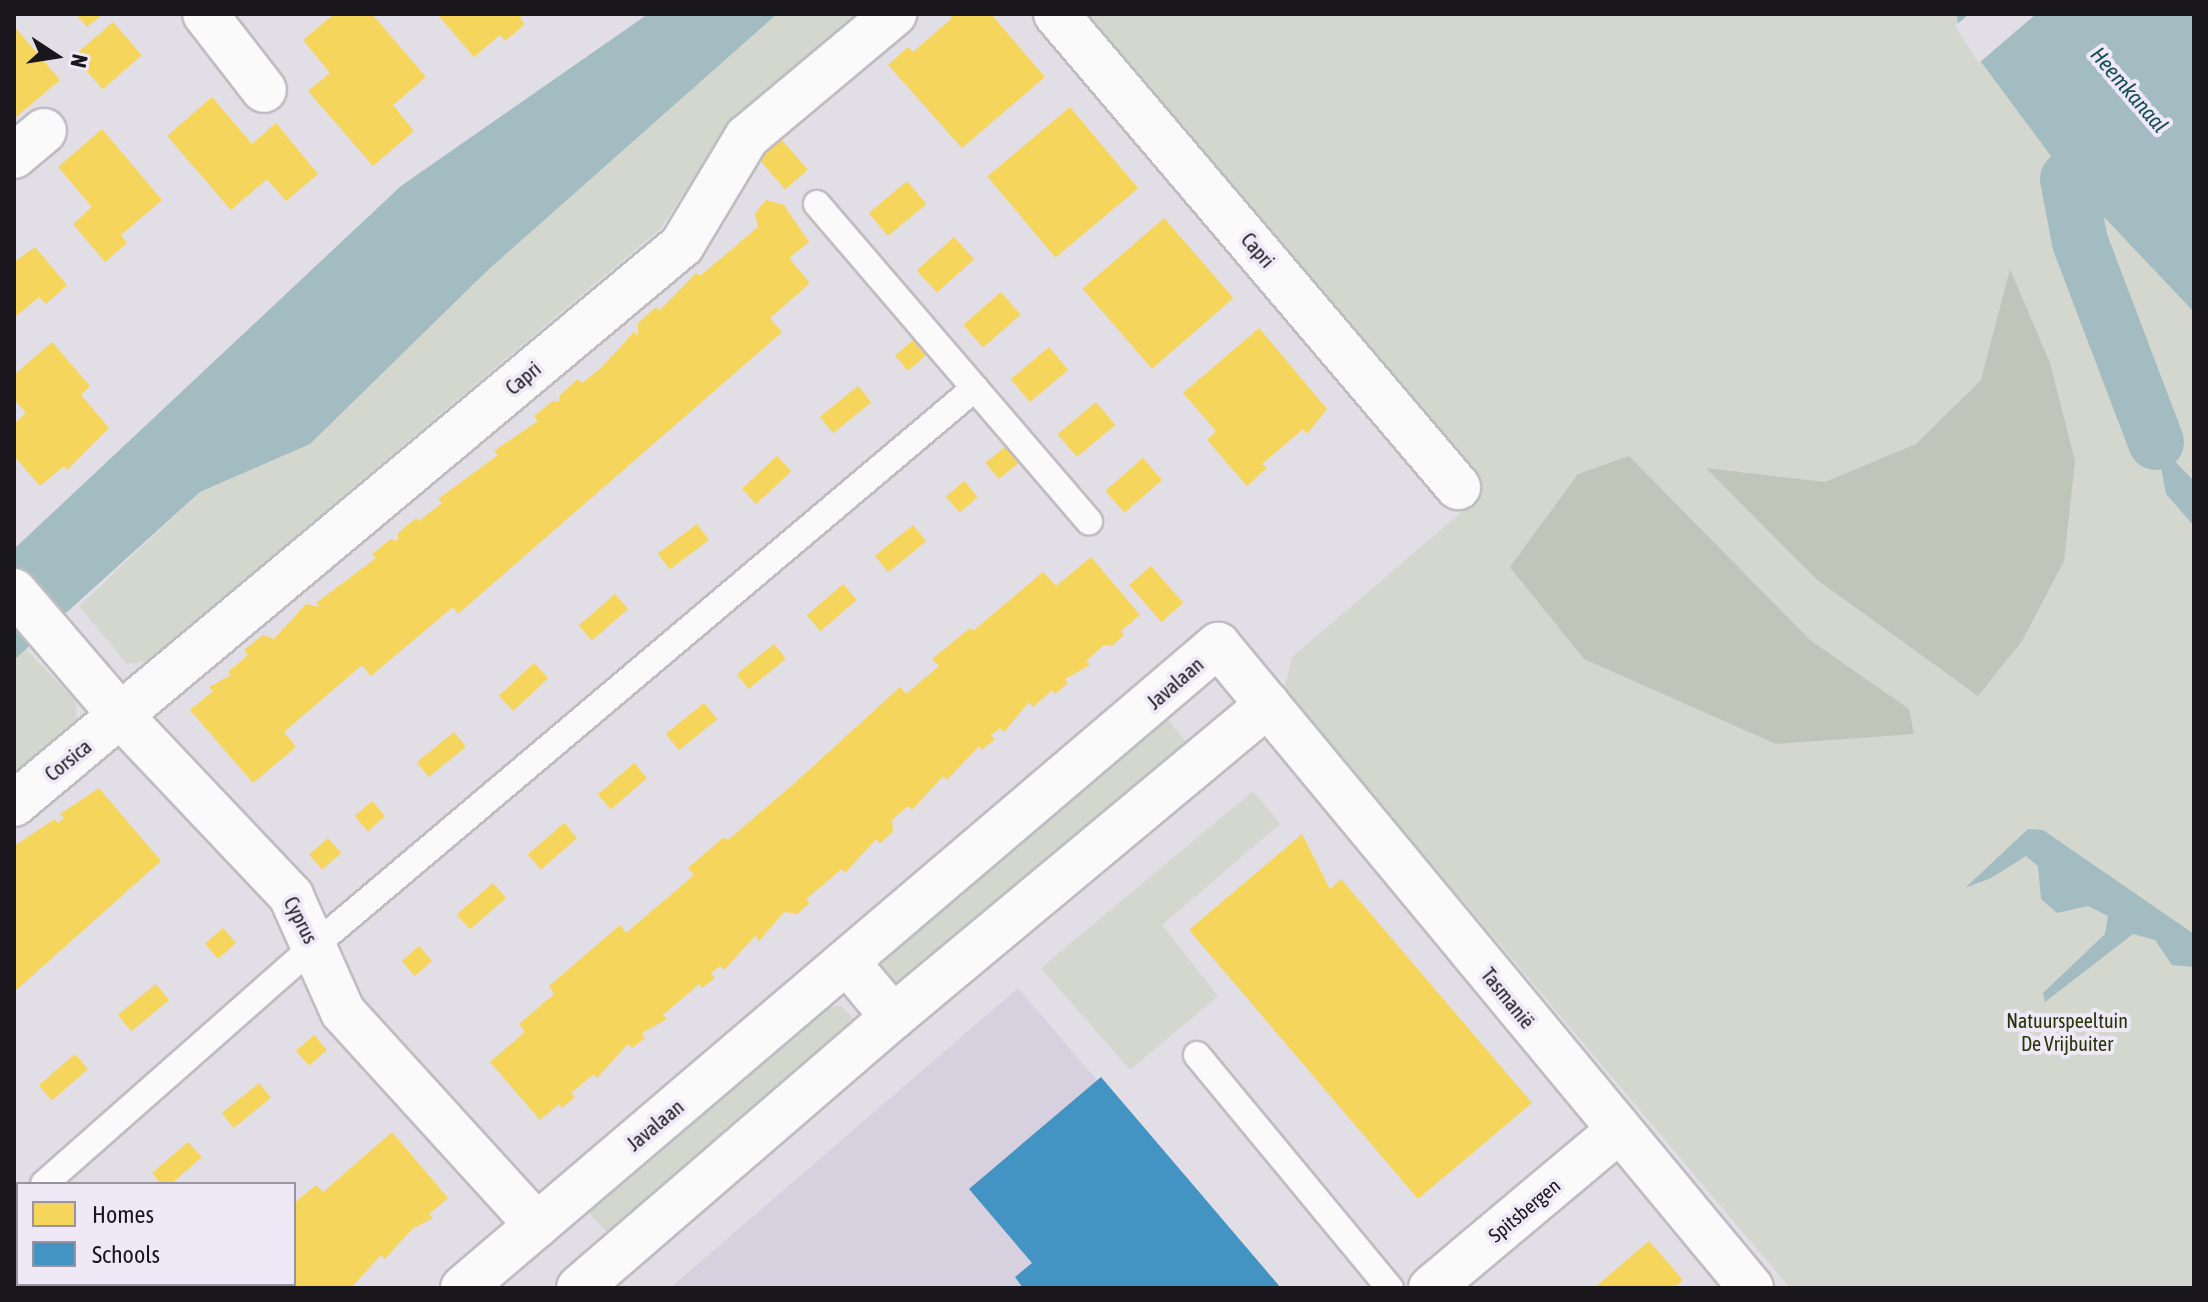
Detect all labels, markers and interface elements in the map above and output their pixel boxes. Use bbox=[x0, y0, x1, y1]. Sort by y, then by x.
north arrow bbox=[16, 16, 96, 96]
water label: Heemkanaal bbox=[2085, 42, 2173, 138]
text: N bbox=[65, 52, 94, 70]
street label: Capri bbox=[1236, 228, 1280, 272]
street label: Capri bbox=[501, 357, 545, 399]
street label: Javalaan bbox=[1142, 652, 1208, 714]
street label: Corsica bbox=[40, 734, 96, 786]
street label: Cyprus bbox=[279, 893, 323, 947]
street label: Tasmanië bbox=[1476, 963, 1540, 1033]
park label: Natuurspeeltuin De Vrijbuiter bbox=[2006, 1008, 2128, 1055]
street label: Javalaan bbox=[622, 1094, 688, 1156]
street label: Spitsbergen bbox=[1483, 1173, 1565, 1247]
legend bbox=[16, 1182, 296, 1286]
text: Homes bbox=[92, 1201, 154, 1228]
text: Schools bbox=[92, 1241, 160, 1268]

